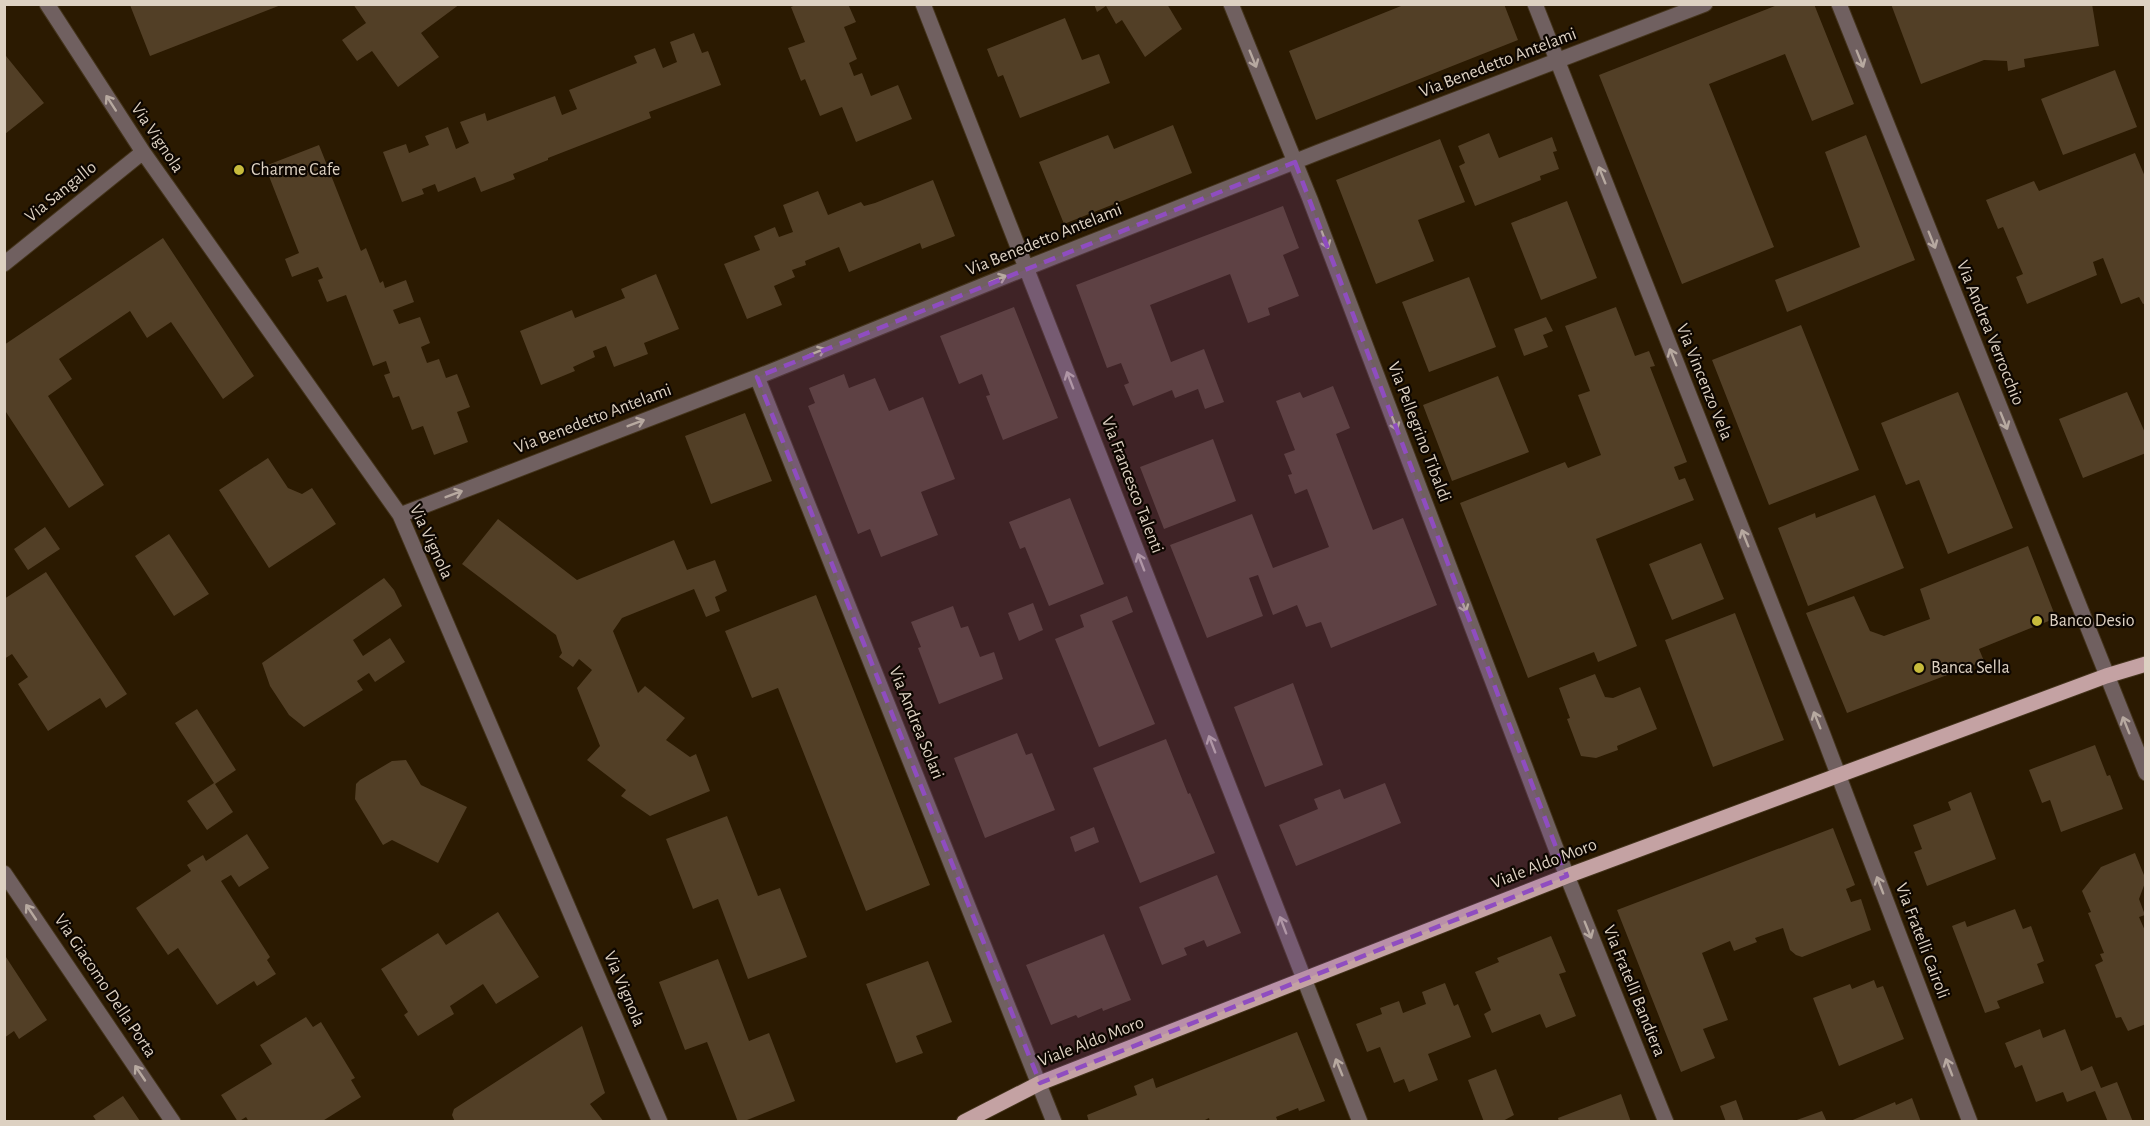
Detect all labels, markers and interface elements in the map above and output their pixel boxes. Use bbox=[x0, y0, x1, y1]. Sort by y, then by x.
street label: Via Benedetto Antelami bbox=[1417, 25, 1579, 101]
one-way arrow bbox=[1248, 49, 1259, 67]
one-way arrow bbox=[1855, 49, 1866, 68]
one-way arrow bbox=[104, 95, 116, 112]
street label: Via Vignola bbox=[127, 100, 187, 176]
street label: Via Sangallo bbox=[22, 158, 100, 226]
place label: Charme Cafe bbox=[251, 161, 340, 179]
marker: Charme Cafe bbox=[232, 163, 246, 177]
one-way arrow bbox=[1596, 167, 1607, 185]
street label: Via Benedetto Antelami bbox=[963, 200, 1125, 280]
one-way arrow bbox=[1320, 230, 1331, 249]
one-way arrow bbox=[1927, 230, 1938, 249]
street label: Via Andrea Verrocchio bbox=[1953, 258, 2027, 408]
one-way arrow bbox=[988, 273, 1007, 284]
street label: Via Vincenzo Vela bbox=[1673, 321, 1735, 443]
one-way arrow bbox=[808, 346, 826, 357]
one-way arrow bbox=[1667, 348, 1678, 366]
street label: Via Pellegrino Tibaldi bbox=[1384, 359, 1454, 505]
one-way arrow bbox=[1064, 372, 1075, 390]
street label: Via Benedetto Antelami bbox=[512, 381, 674, 457]
one-way arrow bbox=[1389, 412, 1400, 431]
one-way arrow bbox=[1999, 412, 2010, 430]
street label: Via Francesco Talenti bbox=[1098, 414, 1166, 556]
one-way arrow bbox=[626, 417, 645, 428]
one-way arrow bbox=[444, 488, 463, 499]
street label: Via Vignola bbox=[406, 502, 456, 582]
one-way arrow bbox=[1739, 529, 1750, 548]
one-way arrow bbox=[1135, 553, 1146, 572]
one-way arrow bbox=[1459, 595, 1470, 613]
place label: Banco Desio bbox=[2049, 612, 2135, 630]
marker: Banco Desio bbox=[2030, 614, 2044, 628]
place label: Banca Sella bbox=[1931, 659, 2010, 677]
marker: Banca Sella bbox=[1912, 661, 1926, 675]
street label: Via Andrea Solari bbox=[885, 664, 947, 782]
one-way arrow bbox=[1810, 711, 1821, 729]
one-way arrow bbox=[2120, 716, 2131, 734]
one-way arrow bbox=[1206, 735, 1217, 753]
street label: Viale Aldo Moro bbox=[1489, 836, 1599, 892]
one-way arrow bbox=[1874, 876, 1885, 894]
street label: Via Fratelli Cairoli bbox=[1892, 881, 1952, 1001]
one-way arrow bbox=[25, 904, 37, 920]
street label: Via Giacomo Della Porta bbox=[50, 911, 160, 1061]
one-way arrow bbox=[1277, 917, 1288, 935]
one-way arrow bbox=[1583, 921, 1594, 939]
street label: Via Fratelli Bandiera bbox=[1599, 923, 1669, 1059]
street label: Via Vignola bbox=[600, 949, 648, 1029]
street label: Viale Aldo Moro bbox=[1036, 1014, 1146, 1070]
one-way arrow bbox=[1333, 1058, 1344, 1077]
one-way arrow bbox=[1943, 1058, 1954, 1077]
one-way arrow bbox=[134, 1065, 146, 1082]

